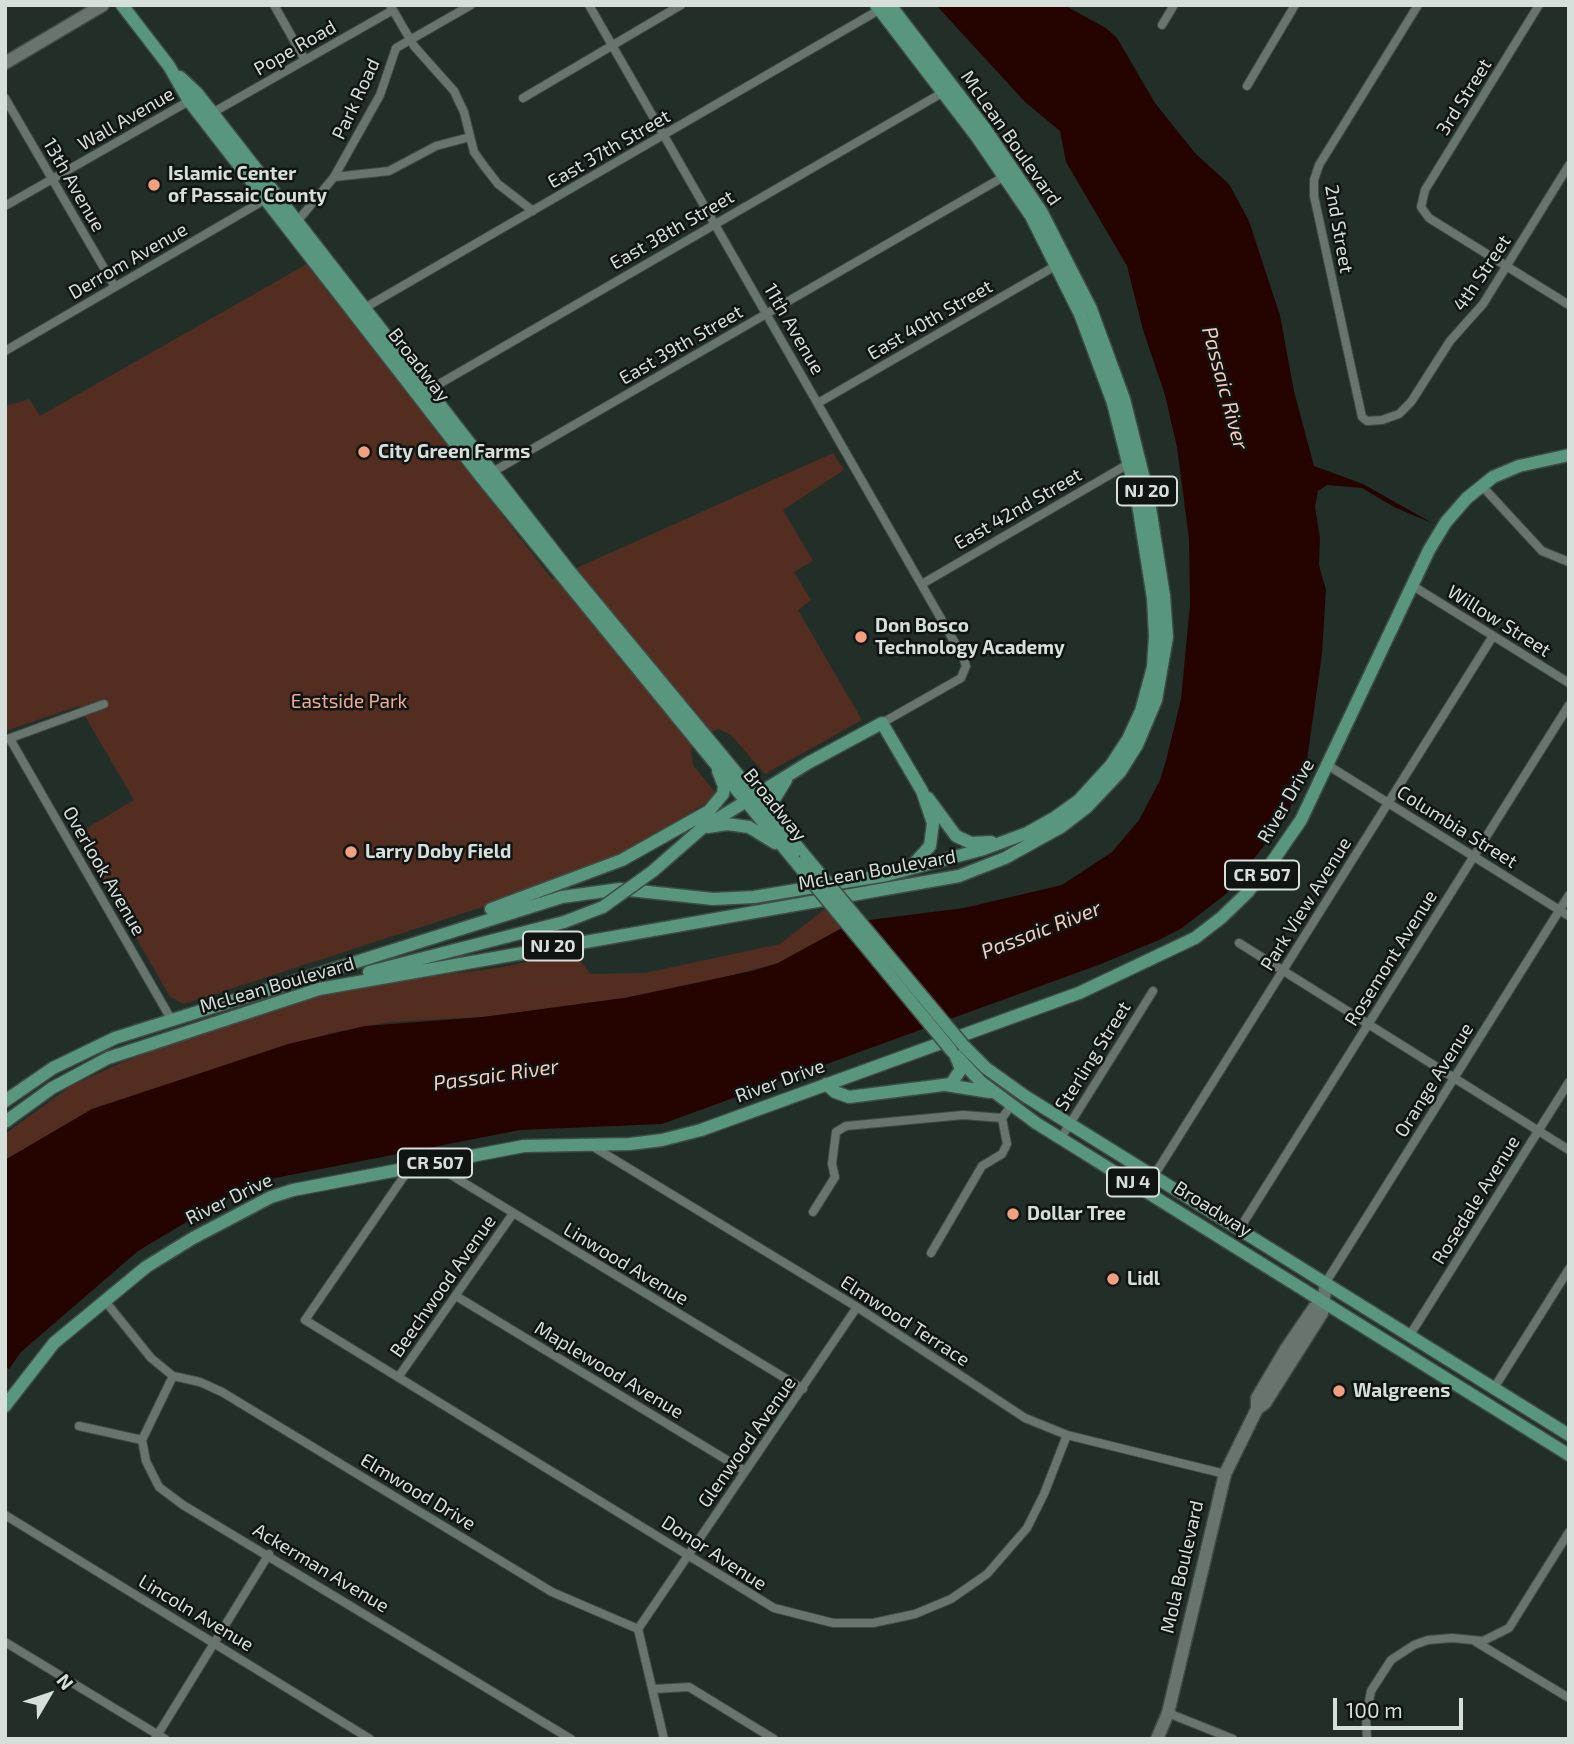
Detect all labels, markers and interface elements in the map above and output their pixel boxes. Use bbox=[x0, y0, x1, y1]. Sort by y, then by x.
street label: Pope Road bbox=[250, 15, 340, 81]
street label: Park Road bbox=[327, 55, 385, 143]
street label: 3rd Street bbox=[1432, 55, 1496, 139]
street label: McLean Boulevard bbox=[956, 66, 1066, 210]
street label: Wall Avenue bbox=[74, 82, 178, 156]
street label: East 37th Street bbox=[544, 105, 674, 193]
street label: 13th Avenue bbox=[38, 134, 110, 236]
place label: Islamic Center of Passaic County bbox=[168, 163, 327, 207]
marker: Islamic Center of Passaic County bbox=[146, 177, 162, 193]
street label: 2nd Street bbox=[1320, 183, 1358, 275]
street label: East 38th Street bbox=[606, 185, 738, 275]
street label: Derrom Avenue bbox=[65, 218, 191, 304]
street label: 4th Street bbox=[1448, 231, 1516, 315]
street label: East 40th Street bbox=[863, 275, 997, 365]
street label: 11th Avenue bbox=[759, 279, 829, 379]
street label: East 39th Street bbox=[615, 300, 747, 390]
street label: Broadway bbox=[383, 324, 455, 406]
water label: Passaic River bbox=[1196, 324, 1254, 452]
place label: City Green Farms bbox=[378, 441, 530, 463]
marker: City Green Farms bbox=[356, 444, 372, 460]
street label: East 42nd Street bbox=[950, 463, 1086, 555]
road number: NJ 20 bbox=[1117, 476, 1177, 505]
street label: Willow Street bbox=[1443, 580, 1555, 662]
place label: Don Bosco Technology Academy bbox=[875, 615, 1065, 659]
marker: Don Bosco Technology Academy bbox=[853, 629, 869, 645]
park label: Eastside Park bbox=[291, 691, 407, 713]
street label: River Drive bbox=[1253, 755, 1319, 847]
street label: Broadway bbox=[739, 764, 811, 846]
street label: Columbia Street bbox=[1393, 781, 1521, 873]
street label: Overlook Avenue bbox=[58, 802, 150, 940]
street label: Park View Avenue bbox=[1256, 833, 1356, 975]
place label: Larry Doby Field bbox=[365, 841, 511, 863]
marker: Larry Doby Field bbox=[343, 844, 359, 860]
street label: McLean Boulevard bbox=[796, 845, 958, 895]
road number: CR 507 bbox=[1225, 860, 1299, 890]
street label: Rosemont Avenue bbox=[1340, 886, 1442, 1030]
water label: Passaic River bbox=[977, 896, 1105, 964]
road number: NJ 20 bbox=[523, 931, 583, 960]
street label: McLean Boulevard bbox=[197, 952, 357, 1018]
street label: Sterling Street bbox=[1050, 997, 1136, 1115]
street label: Orange Avenue bbox=[1390, 1019, 1478, 1141]
water label: Passaic River bbox=[432, 1054, 560, 1096]
street label: River Drive bbox=[732, 1054, 828, 1108]
street label: Rosedale Avenue bbox=[1427, 1131, 1525, 1269]
road number: CR 507 bbox=[398, 1148, 472, 1178]
street label: River Drive bbox=[182, 1168, 276, 1230]
road number: NJ 4 bbox=[1107, 1168, 1159, 1196]
street label: Broadway bbox=[1170, 1176, 1256, 1242]
place label: Dollar Tree bbox=[1027, 1203, 1126, 1225]
marker: Dollar Tree bbox=[1005, 1206, 1021, 1222]
street label: Beechwood Avenue bbox=[385, 1210, 501, 1362]
street label: Linwood Avenue bbox=[559, 1218, 693, 1310]
place label: Lidl bbox=[1127, 1268, 1160, 1290]
street label: Elmwood Terrace bbox=[836, 1271, 974, 1371]
marker: Lidl bbox=[1105, 1271, 1121, 1287]
street label: Maplewood Avenue bbox=[530, 1316, 688, 1424]
street label: Glenwood Avenue bbox=[693, 1372, 801, 1512]
place label: Walgreens bbox=[1353, 1380, 1450, 1402]
marker: Walgreens bbox=[1331, 1383, 1347, 1399]
street label: Elmwood Drive bbox=[356, 1449, 480, 1535]
street label: Mola Boulevard bbox=[1156, 1498, 1208, 1636]
street label: Donor Avenue bbox=[657, 1511, 771, 1595]
street label: Ackerman Avenue bbox=[249, 1518, 393, 1618]
street label: Lincoln Avenue bbox=[134, 1570, 258, 1656]
north arrow bbox=[14, 1660, 84, 1730]
text: N bbox=[52, 1669, 79, 1694]
scale bar bbox=[1336, 1684, 1466, 1728]
text: 100 m bbox=[1346, 1697, 1403, 1722]

